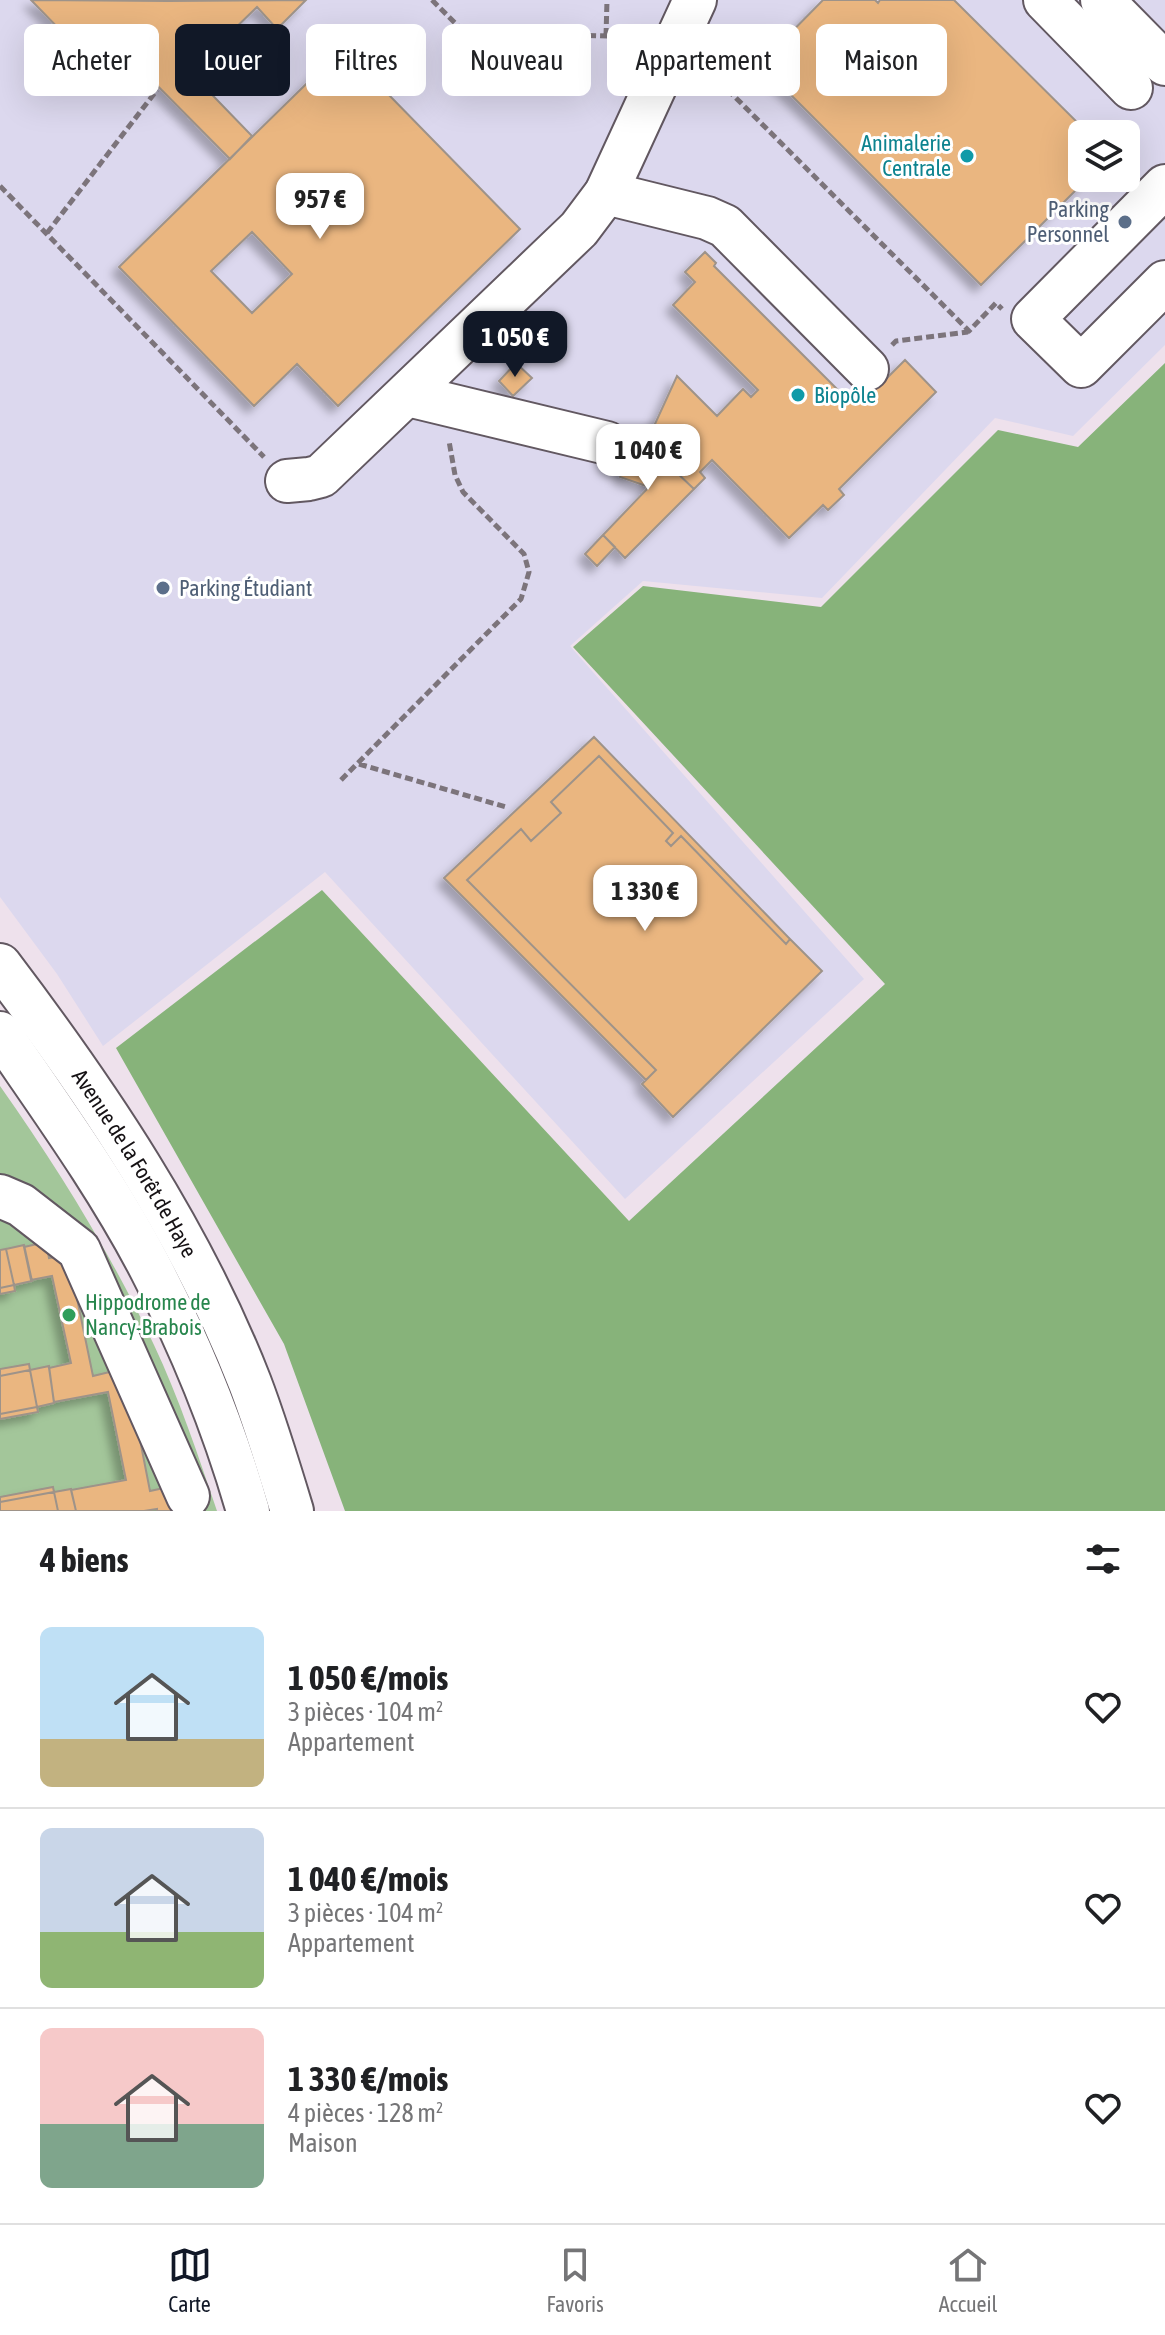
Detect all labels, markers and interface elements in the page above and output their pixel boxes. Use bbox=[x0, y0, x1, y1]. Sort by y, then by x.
chip: Acheter bbox=[24, 24, 159, 96]
chip: Louer bbox=[175, 24, 290, 96]
chip: Filtres bbox=[306, 24, 426, 96]
chip: Nouveau bbox=[442, 24, 591, 96]
chip: Appartement bbox=[607, 24, 800, 96]
chip: Maison bbox=[816, 24, 947, 96]
map controls bbox=[1068, 120, 1140, 192]
button: layers bbox=[1068, 120, 1140, 192]
place label: Animalerie Centrale bbox=[861, 130, 951, 181]
marker: Animalerie Centrale bbox=[958, 147, 976, 165]
pin: 957 € bbox=[264, 173, 376, 241]
text: 957 € bbox=[294, 184, 346, 214]
place label: Parking Personnel bbox=[1027, 196, 1110, 247]
marker: Parking Personnel bbox=[1116, 213, 1134, 231]
pin: 1 050 € bbox=[441, 311, 589, 379]
text: 1 050 € bbox=[481, 322, 549, 352]
place label: Biopôle bbox=[814, 382, 876, 408]
marker: Biopôle bbox=[789, 386, 807, 404]
pin: 1 040 € bbox=[574, 424, 722, 492]
text: 1 040 € bbox=[614, 435, 682, 465]
place label: Parking Étudiant bbox=[179, 575, 312, 601]
marker: Parking Étudiant bbox=[154, 579, 172, 597]
pin: 1 330 € bbox=[571, 865, 719, 933]
text: 1 330 € bbox=[611, 876, 679, 906]
street label: Avenue de la Forêt de Haye bbox=[67, 1064, 203, 1262]
place label: Hippodrome de Nancy-Brabois bbox=[85, 1289, 211, 1340]
marker: Hippodrome de Nancy-Brabois bbox=[60, 1306, 78, 1324]
icon: filters bbox=[1081, 1537, 1125, 1581]
text: 4 biens bbox=[40, 1540, 129, 1579]
text: 1 050 €/mois bbox=[288, 1658, 448, 1697]
icon: home bbox=[104, 1659, 200, 1755]
icon: heart bbox=[1081, 1685, 1125, 1729]
text: 3 pièces · 104 m² bbox=[288, 1697, 443, 1727]
text: Appartement bbox=[288, 1727, 415, 1757]
text: 1 040 €/mois bbox=[288, 1859, 448, 1898]
icon: home bbox=[104, 1860, 200, 1956]
icon: heart bbox=[1081, 1886, 1125, 1930]
text: 3 pièces · 104 m² bbox=[288, 1898, 443, 1928]
text: Appartement bbox=[288, 1928, 415, 1958]
text: 1 330 €/mois bbox=[288, 2059, 448, 2098]
icon: home bbox=[104, 2060, 200, 2156]
icon: heart bbox=[1081, 2086, 1125, 2130]
text: 4 pièces · 128 m² bbox=[288, 2098, 443, 2128]
text: Maison bbox=[288, 2128, 358, 2158]
tab: Carte bbox=[168, 2243, 212, 2317]
tab: Favoris bbox=[547, 2243, 604, 2317]
tab: Accueil bbox=[939, 2243, 997, 2317]

